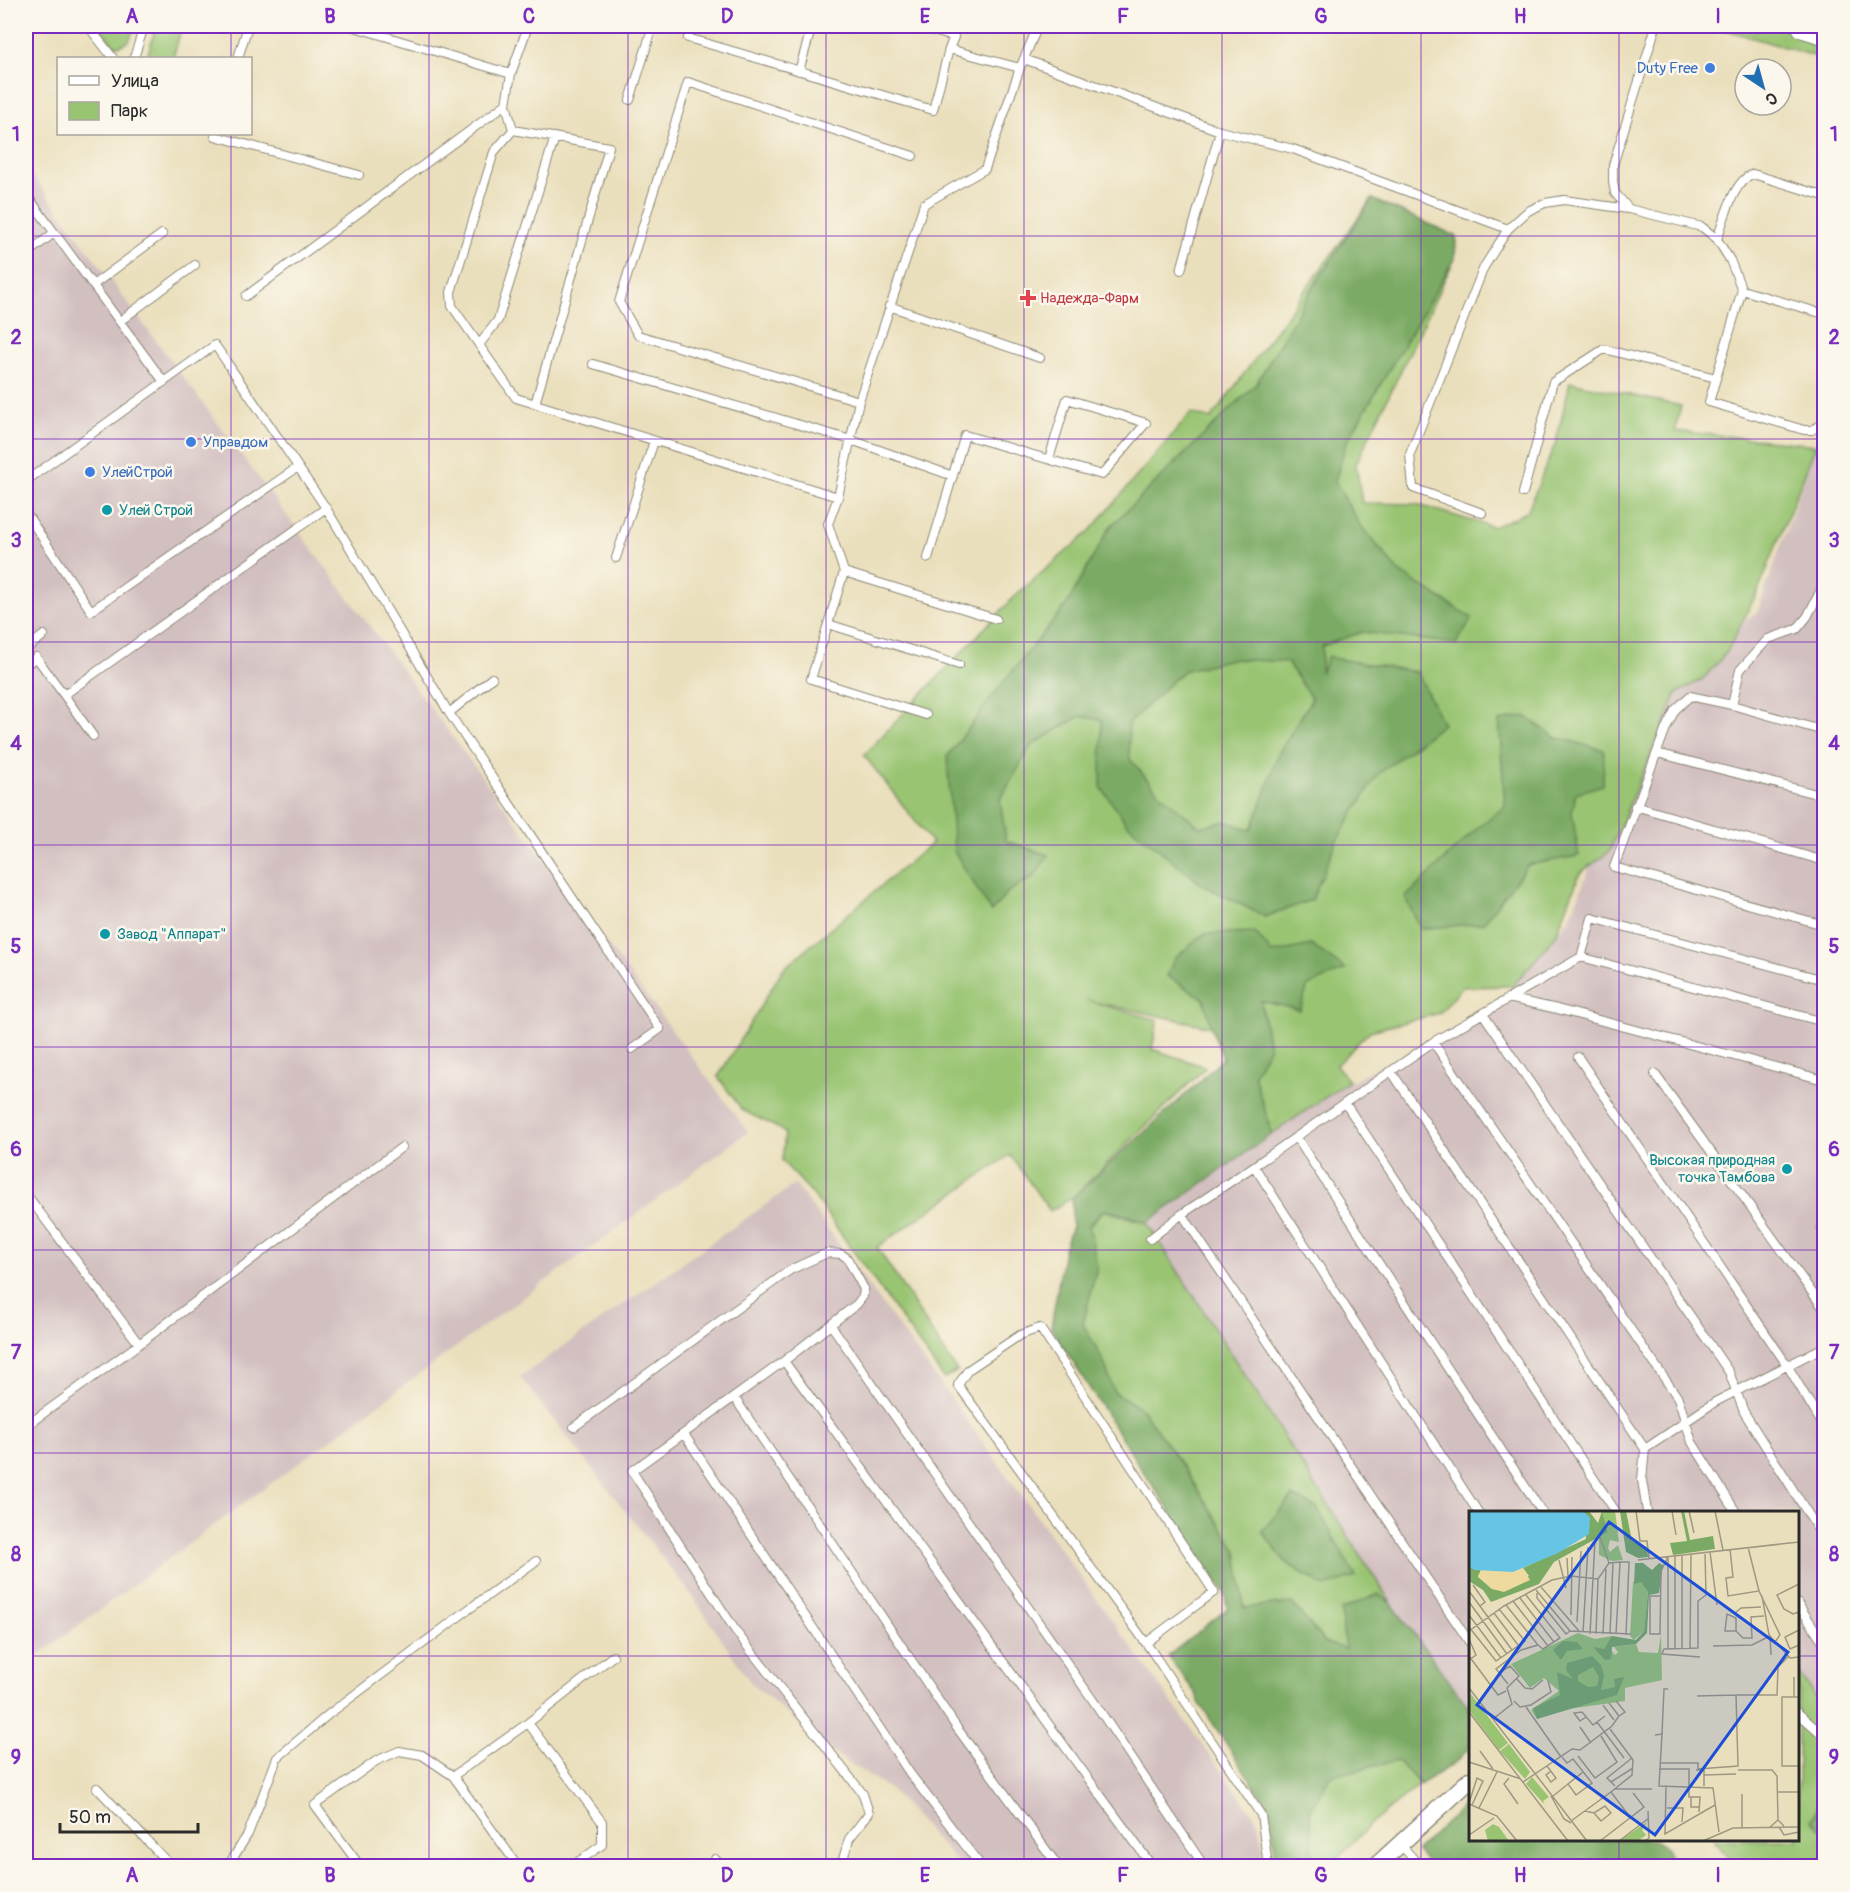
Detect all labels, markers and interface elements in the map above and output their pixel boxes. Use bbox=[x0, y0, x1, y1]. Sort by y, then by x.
text: A bbox=[126, 4, 139, 29]
text: B bbox=[324, 4, 336, 29]
text: C bbox=[523, 4, 535, 29]
text: D bbox=[721, 4, 734, 29]
text: E bbox=[920, 4, 931, 29]
text: F bbox=[1117, 4, 1129, 29]
text: G bbox=[1314, 4, 1328, 29]
text: H bbox=[1514, 4, 1527, 29]
text: I bbox=[1715, 4, 1721, 29]
legend bbox=[57, 57, 252, 135]
north arrow bbox=[1733, 57, 1793, 117]
place label: Duty Free bbox=[1637, 59, 1699, 78]
marker: Duty Free bbox=[1703, 61, 1717, 75]
text: Улица bbox=[111, 70, 159, 93]
text: С bbox=[1761, 87, 1781, 109]
text: Парк bbox=[111, 100, 148, 123]
text: 1 bbox=[12, 122, 20, 147]
text: 1 bbox=[1830, 122, 1838, 147]
place label: Надежда-Фарм bbox=[1040, 289, 1139, 308]
marker: Надежда-Фарм bbox=[1021, 291, 1035, 305]
text: 2 bbox=[10, 325, 22, 350]
text: 2 bbox=[1828, 325, 1840, 350]
place label: Управдом bbox=[203, 433, 268, 452]
marker: Управдом bbox=[184, 435, 198, 449]
place label: УлейСтрой bbox=[102, 463, 173, 482]
marker: УлейСтрой bbox=[83, 465, 97, 479]
place label: Улей Строй bbox=[119, 501, 193, 520]
marker: Улей Строй bbox=[100, 503, 114, 517]
text: 3 bbox=[10, 528, 22, 553]
text: 3 bbox=[1828, 528, 1840, 553]
text: 4 bbox=[10, 731, 22, 756]
text: 4 bbox=[1828, 731, 1840, 756]
place label: Завод "Аппарат" bbox=[117, 925, 226, 944]
marker: Завод "Аппарат" bbox=[98, 927, 112, 941]
text: 5 bbox=[11, 934, 22, 959]
text: 5 bbox=[1829, 934, 1840, 959]
text: 6 bbox=[10, 1137, 22, 1162]
text: 6 bbox=[1828, 1137, 1840, 1162]
place label: Высокая природная точка Тамбова bbox=[1649, 1151, 1775, 1187]
marker: Высокая природная точка Тамбова bbox=[1780, 1162, 1794, 1176]
text: 7 bbox=[11, 1340, 22, 1365]
text: 7 bbox=[1829, 1340, 1840, 1365]
inset map bbox=[1469, 1511, 1799, 1841]
text: 8 bbox=[11, 1542, 21, 1567]
text: 8 bbox=[1829, 1542, 1839, 1567]
text: 9 bbox=[11, 1745, 21, 1770]
text: 9 bbox=[1829, 1745, 1839, 1770]
scale bar bbox=[60, 1796, 198, 1834]
text: 50 m bbox=[69, 1806, 111, 1829]
text: A bbox=[126, 1863, 139, 1888]
text: B bbox=[324, 1863, 336, 1888]
text: C bbox=[523, 1863, 535, 1888]
text: D bbox=[721, 1863, 734, 1888]
text: E bbox=[920, 1863, 931, 1888]
text: F bbox=[1117, 1863, 1129, 1888]
text: G bbox=[1314, 1863, 1328, 1888]
text: H bbox=[1514, 1863, 1527, 1888]
text: I bbox=[1715, 1863, 1721, 1888]

